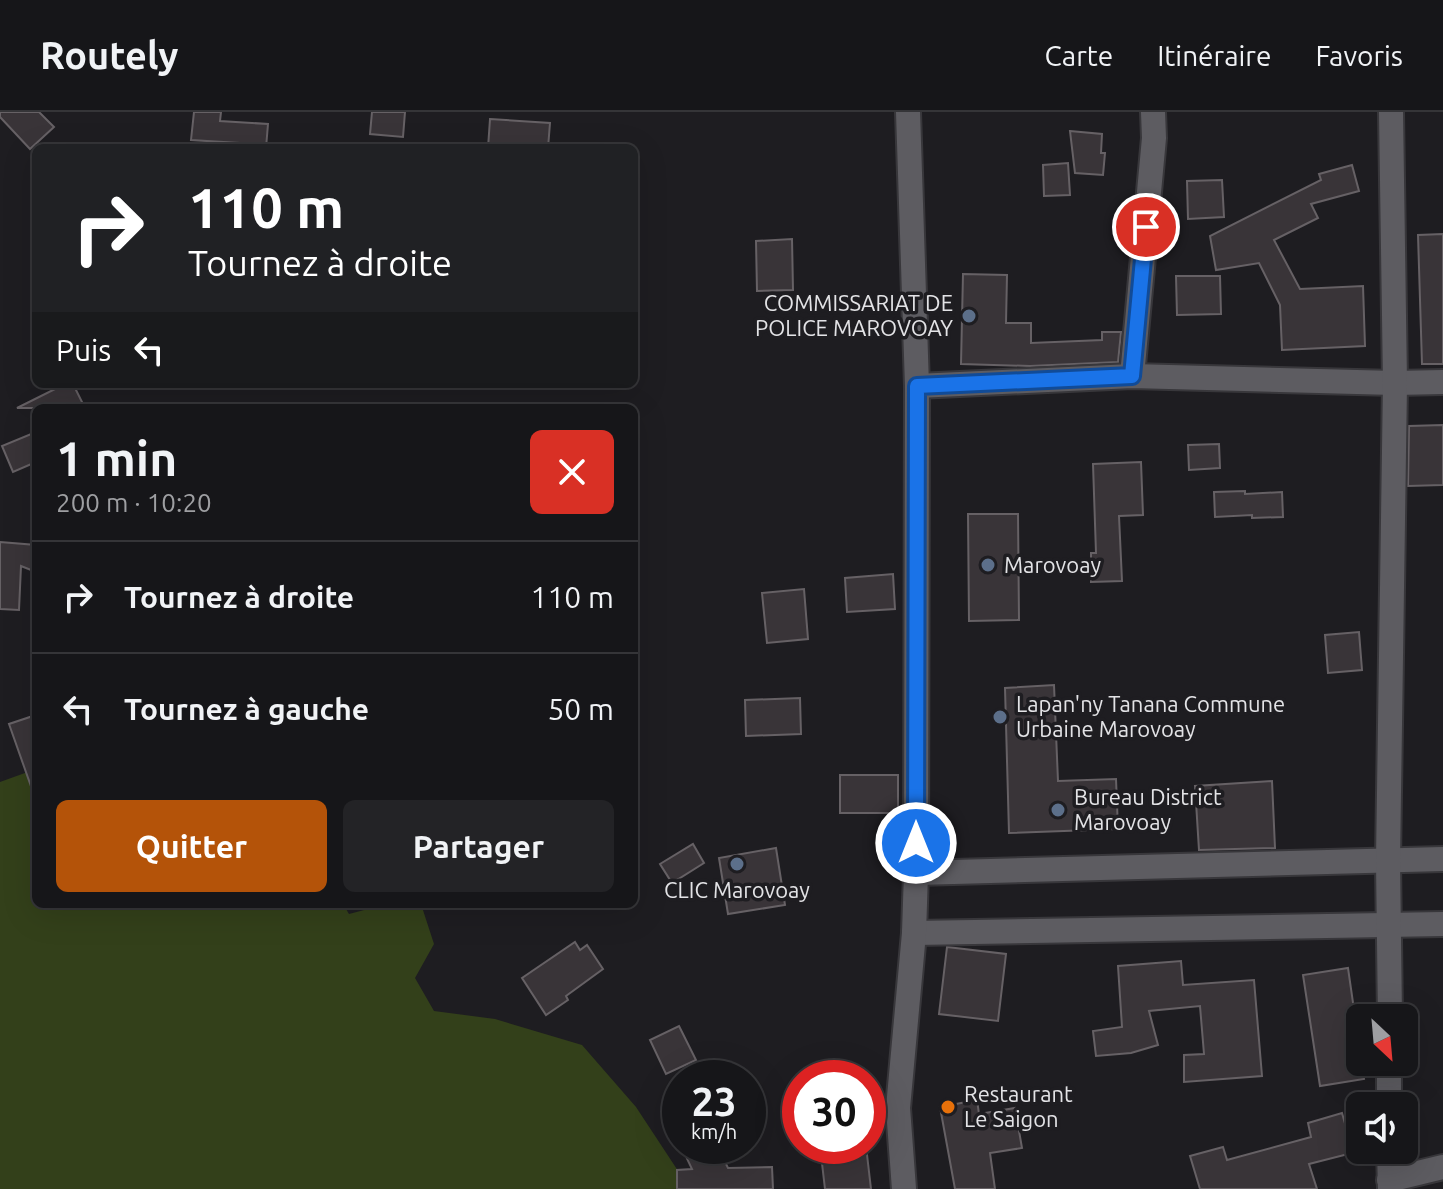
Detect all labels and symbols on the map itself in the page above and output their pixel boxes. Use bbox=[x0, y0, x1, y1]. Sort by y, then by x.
pin bbox=[1112, 193, 1180, 261]
place label: COMMISSARIAT DE POLICE MAROVOAY bbox=[755, 290, 953, 340]
marker: COMMISSARIAT DE POLICE MAROVOAY bbox=[960, 307, 978, 325]
place label: Marovoay bbox=[1004, 552, 1101, 577]
marker: Marovoay bbox=[979, 556, 997, 574]
place label: Lapan'ny Tanana Commune Urbaine Marovoay bbox=[1016, 691, 1285, 741]
marker: Lapan'ny Tanana Commune Urbaine Marovoay bbox=[991, 708, 1009, 726]
place label: Bureau District Marovoay bbox=[1074, 784, 1222, 834]
position arrow bbox=[874, 801, 958, 885]
marker: Bureau District Marovoay bbox=[1049, 801, 1067, 819]
marker: CLIC Marovoay bbox=[728, 855, 746, 873]
place label: CLIC Marovoay bbox=[664, 877, 810, 902]
north arrow bbox=[1346, 1004, 1418, 1076]
speed limit sign: 30 bbox=[782, 1060, 886, 1164]
place label: Restaurant Le Saigon bbox=[964, 1081, 1073, 1131]
marker: Restaurant Le Saigon bbox=[939, 1098, 957, 1116]

